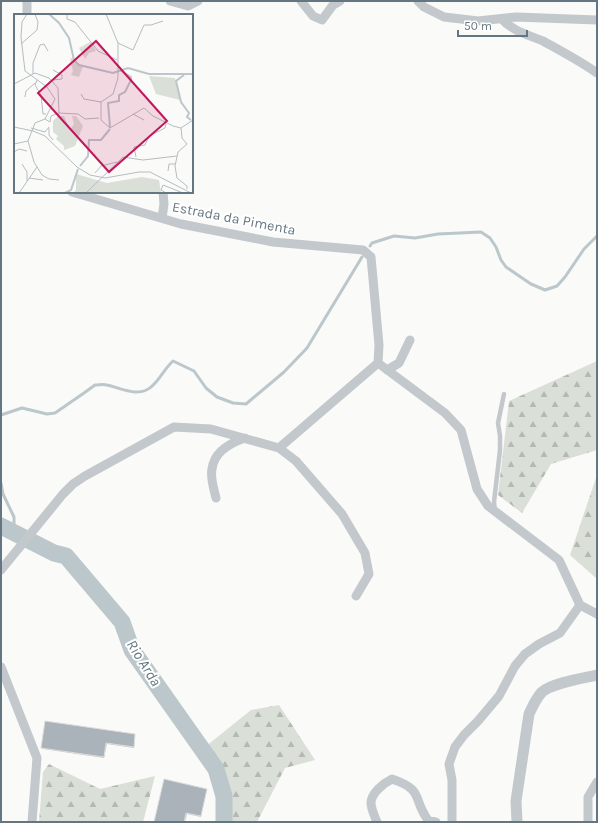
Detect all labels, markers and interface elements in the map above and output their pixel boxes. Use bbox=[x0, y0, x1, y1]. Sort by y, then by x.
scale bar bbox=[458, 12, 527, 38]
inset map bbox=[14, 14, 193, 193]
text: 50 m bbox=[464, 19, 492, 33]
street label: Estrada da Pimenta bbox=[171, 198, 297, 239]
water label: Rio Arda bbox=[123, 636, 165, 690]

